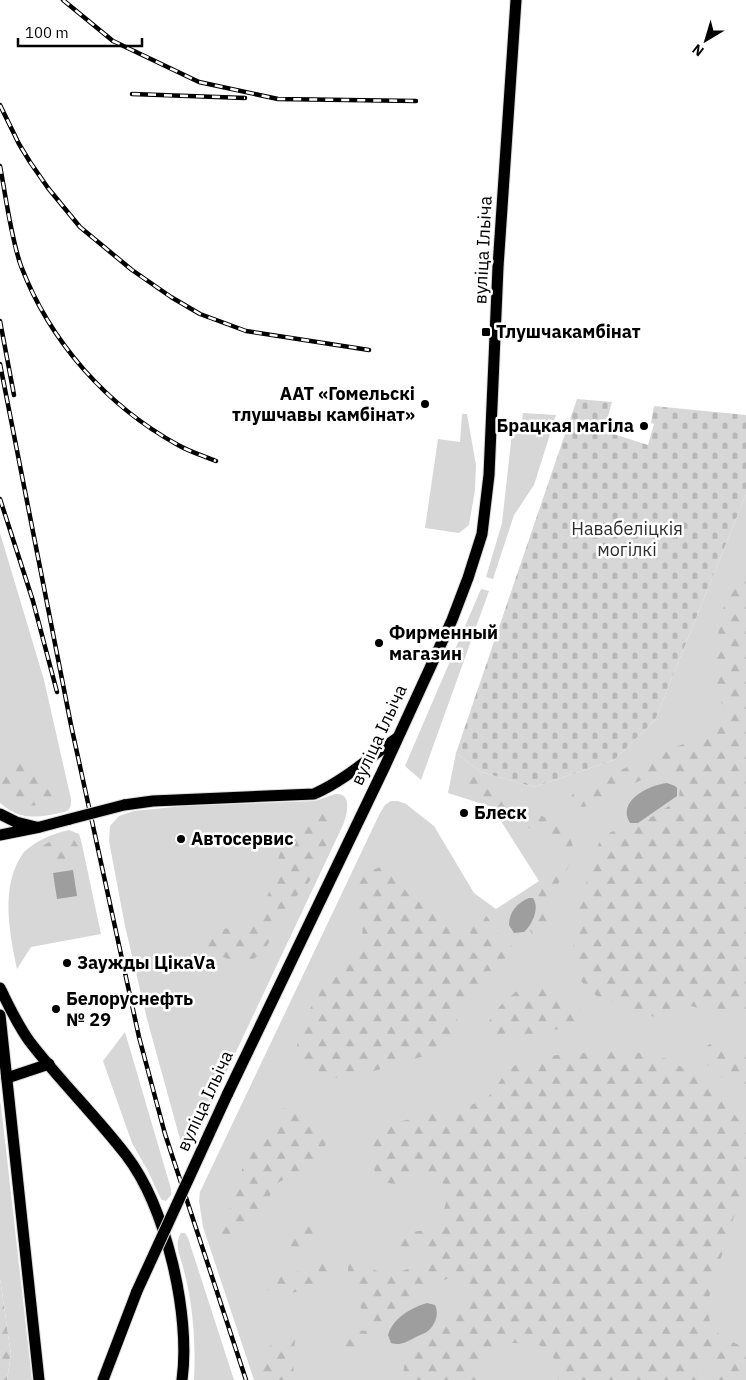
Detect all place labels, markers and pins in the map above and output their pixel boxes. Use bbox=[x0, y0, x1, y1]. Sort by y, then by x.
place label: Тлушчакамбінат bbox=[496, 320, 641, 343]
marker: Тлушчакамбінат bbox=[480, 326, 492, 338]
place label: ААТ «Гомельскі тлушчавы камбінат» bbox=[232, 382, 415, 426]
marker: ААТ «Гомельскі тлушчавы камбінат» bbox=[419, 398, 431, 410]
place label: Брацкая магіла bbox=[496, 414, 634, 437]
marker: Брацкая магіла bbox=[638, 420, 650, 432]
place label: Фирменный магазин bbox=[389, 621, 498, 665]
marker: Фирменный магазин bbox=[373, 637, 385, 649]
place label: Блеск bbox=[474, 801, 527, 824]
marker: Блеск bbox=[458, 807, 470, 819]
place label: Автосервис bbox=[191, 827, 294, 850]
marker: Автосервис bbox=[175, 833, 187, 845]
place label: Заужды ЦікаVа bbox=[77, 951, 216, 974]
marker: Заужды ЦікаVа bbox=[61, 957, 73, 969]
place label: Белоруснефть № 29 bbox=[66, 987, 193, 1031]
marker: Белоруснефть № 29 bbox=[50, 1003, 62, 1015]

